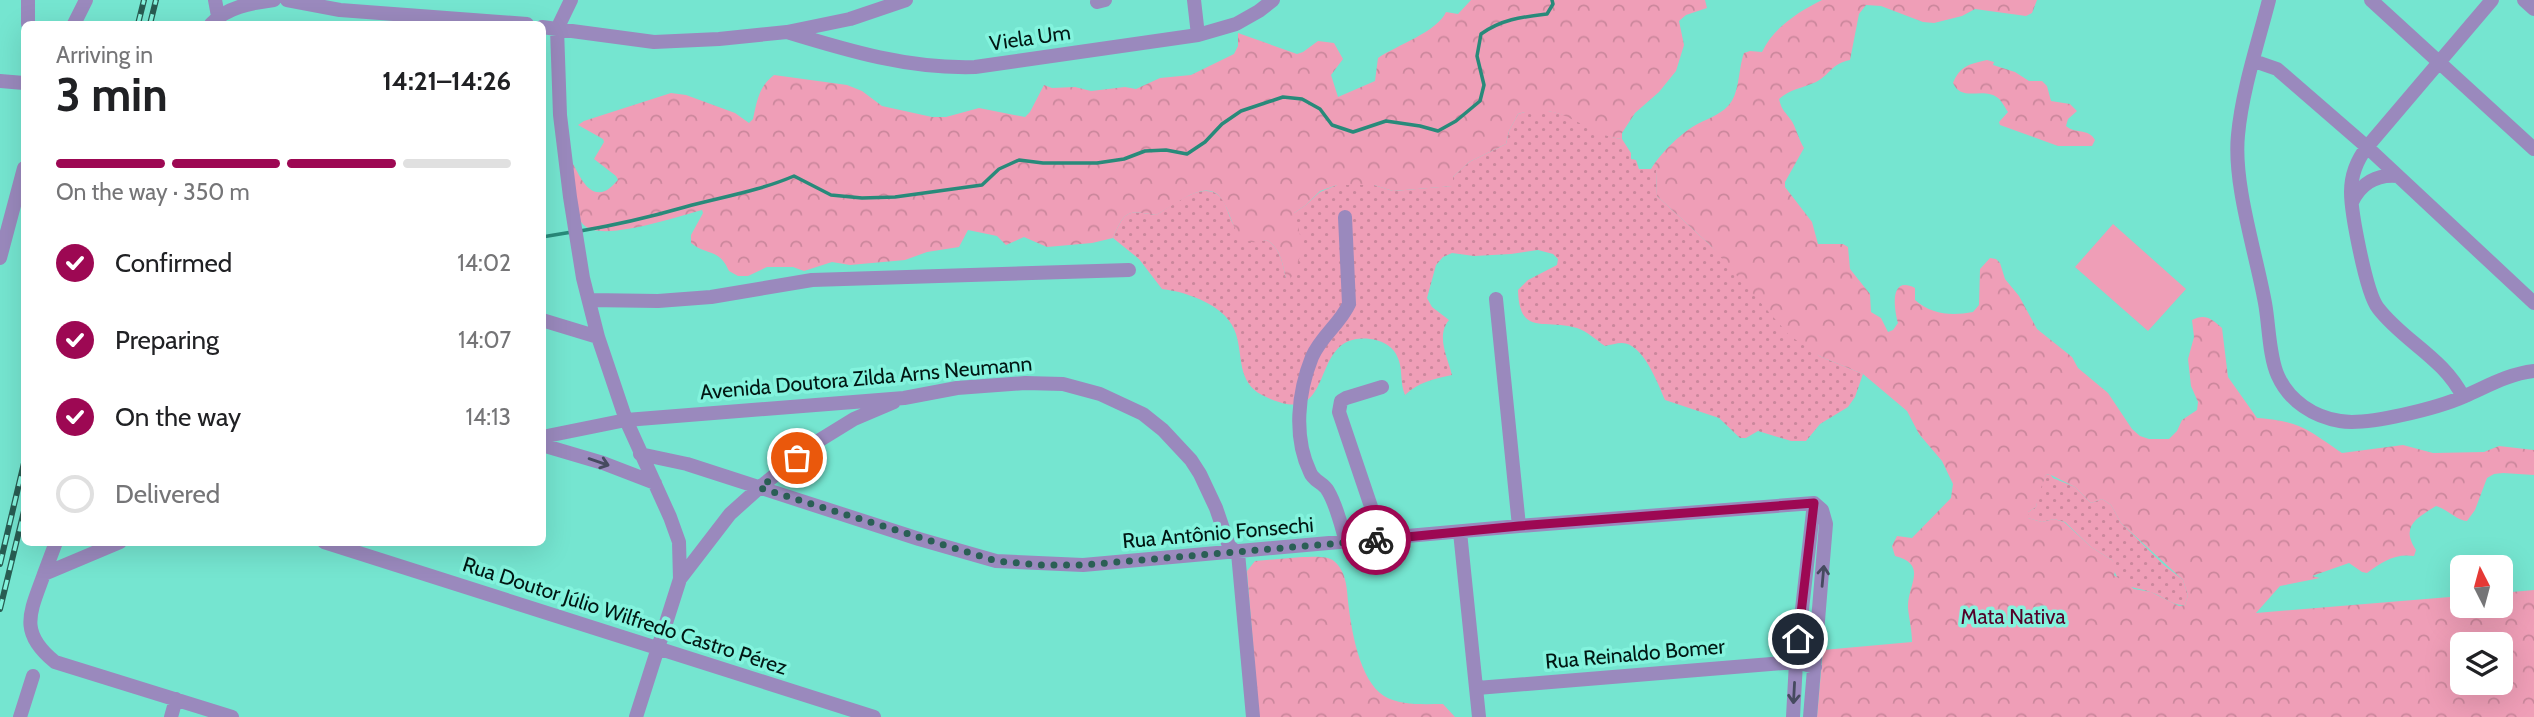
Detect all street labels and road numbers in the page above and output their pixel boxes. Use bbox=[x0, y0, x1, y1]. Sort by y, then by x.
street label: Viela Um bbox=[988, 19, 1072, 56]
street label: Avenida Doutora Zilda Arns Neumann bbox=[699, 351, 1033, 404]
street label: Rua Antônio Fonsechi bbox=[1121, 512, 1315, 553]
street label: Rua Doutor Júlio Wilfredo Castro Pérez bbox=[460, 551, 791, 680]
street label: Rua Reinaldo Bomer bbox=[1544, 633, 1726, 674]

